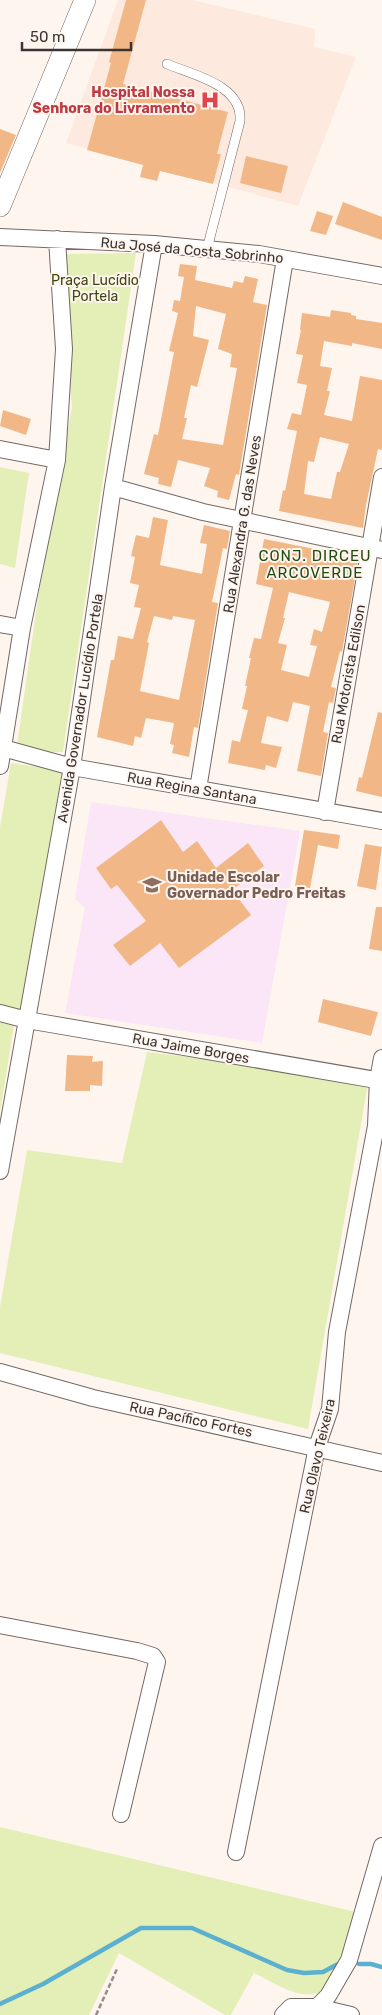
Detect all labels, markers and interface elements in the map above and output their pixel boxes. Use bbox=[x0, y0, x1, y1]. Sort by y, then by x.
scale bar bbox=[22, 20, 131, 52]
text: 50 m bbox=[30, 28, 65, 46]
place label: Hospital Nossa Senhora do Livramento bbox=[33, 84, 195, 117]
hospital icon: Hospital Nossa Senhora do Livramento bbox=[199, 89, 221, 111]
street label: Rua José da Costa Sobrinho bbox=[100, 234, 284, 267]
park label: Praça Lucídio Portela bbox=[51, 272, 139, 305]
street label: Rua Alexandra G. das Neves bbox=[220, 434, 265, 614]
district label: CONJ. DIRCEU ARCOVERDE bbox=[258, 547, 372, 582]
street label: Avenida Governador Lucídio Portela bbox=[54, 592, 107, 824]
street label: Rua Motorista Edilson bbox=[328, 603, 369, 745]
street label: Rua Regina Santana bbox=[126, 769, 258, 808]
place label: Unidade Escolar Governador Pedro Freitas bbox=[167, 869, 346, 902]
school or university icon: Unidade Escolar Governador Pedro Freitas bbox=[141, 874, 163, 896]
street label: Rua Jaime Borges bbox=[131, 1030, 251, 1067]
street label: Rua Olavo Teixeira bbox=[296, 1397, 339, 1515]
street label: Rua Pacífico Fortes bbox=[128, 1398, 254, 1441]

